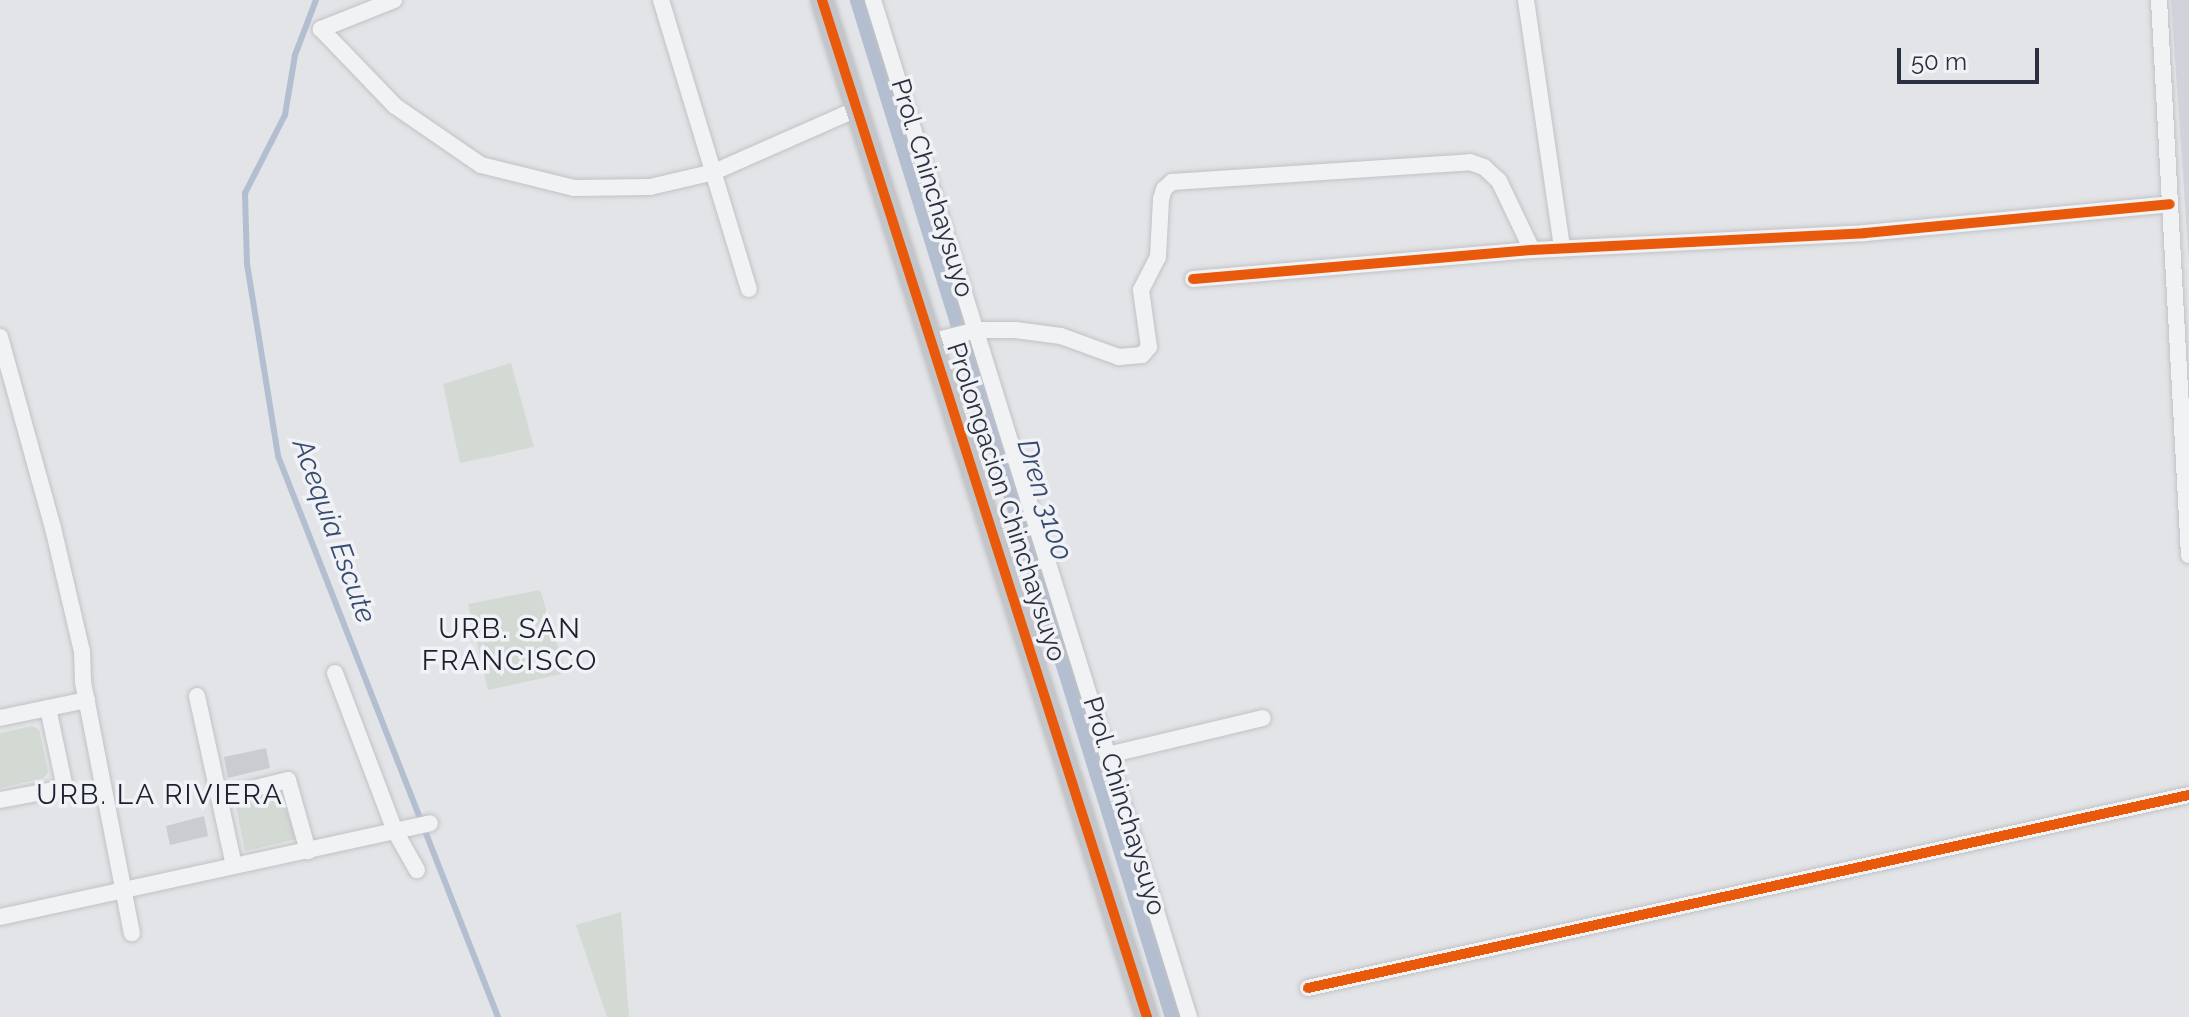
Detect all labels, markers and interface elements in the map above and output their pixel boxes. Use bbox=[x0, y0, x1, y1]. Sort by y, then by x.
scale bar bbox=[1901, 32, 2043, 82]
text: 50 m bbox=[1911, 47, 1967, 76]
street label: Prol. Chinchaysuyo bbox=[884, 75, 980, 301]
street label: Prolongacion Chinchaysuyo bbox=[940, 339, 1072, 665]
water label: Acequia Escute bbox=[285, 434, 383, 628]
water label: Dren 3100 bbox=[1010, 435, 1078, 565]
district label: URB. SAN FRANCISCO bbox=[422, 612, 598, 678]
street label: Prol. Chinchaysuyo bbox=[1076, 693, 1172, 919]
district label: URB. LA RIVIERA bbox=[36, 778, 284, 812]

